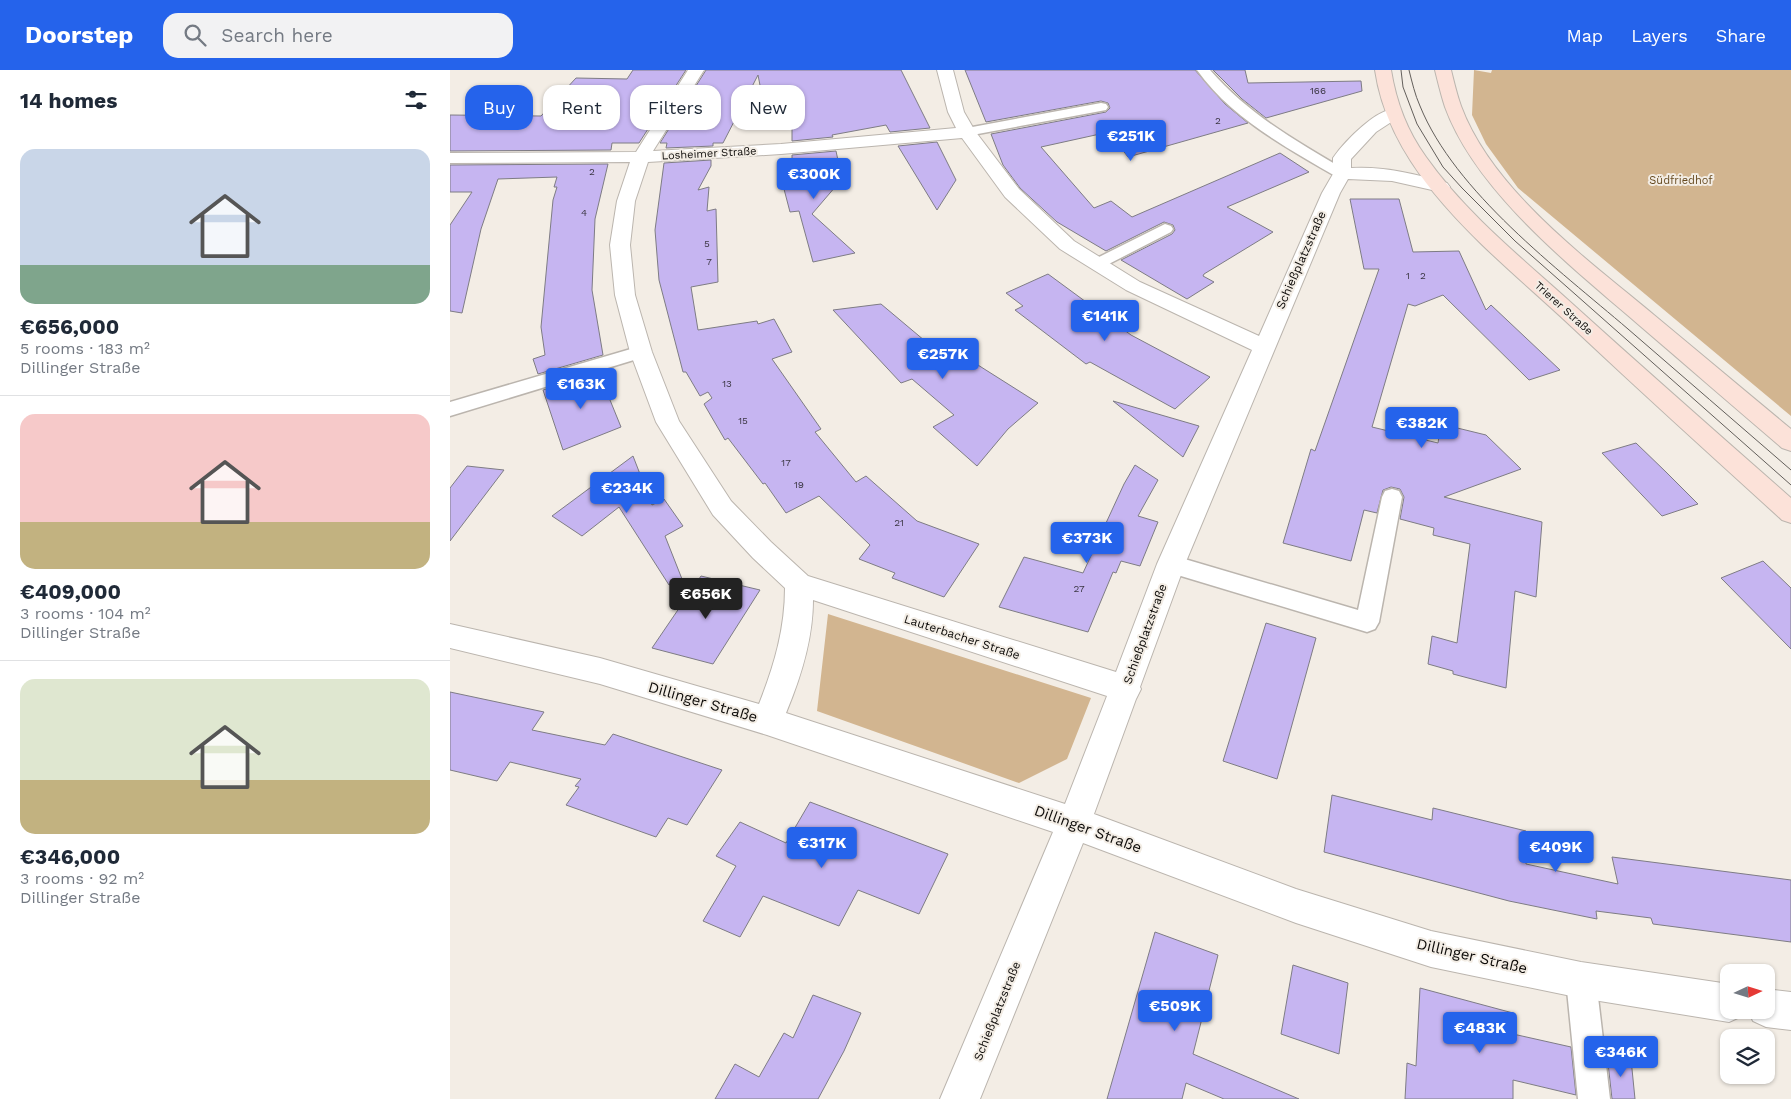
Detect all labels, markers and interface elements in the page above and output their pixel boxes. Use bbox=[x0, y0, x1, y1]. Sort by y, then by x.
search box bbox=[163, 13, 513, 58]
text: Doorstep bbox=[25, 21, 133, 49]
icon: search bbox=[181, 21, 209, 49]
text: Search here bbox=[221, 24, 333, 47]
text: Map bbox=[1566, 25, 1603, 46]
text: Layers bbox=[1631, 25, 1688, 46]
text: Share bbox=[1716, 25, 1766, 46]
chip: Buy bbox=[465, 85, 533, 130]
chip: Rent bbox=[543, 85, 620, 130]
chip: Filters bbox=[630, 85, 721, 130]
chip: New bbox=[731, 85, 805, 130]
house number: 166 bbox=[1310, 85, 1326, 96]
icon: filters bbox=[402, 86, 430, 114]
text: 14 homes bbox=[20, 88, 117, 113]
house number: 2 bbox=[1215, 115, 1221, 126]
pin: €251K bbox=[1096, 119, 1166, 162]
text: €251K bbox=[1107, 126, 1155, 145]
street label: Losheimer Straße bbox=[661, 145, 757, 162]
pin: €300K bbox=[779, 158, 849, 200]
text: €300K bbox=[788, 164, 840, 183]
house number: 2 bbox=[589, 166, 595, 177]
park label: Südfriedhof bbox=[1649, 174, 1713, 187]
icon: home bbox=[180, 181, 270, 271]
house number: 4 bbox=[581, 207, 587, 218]
street label: Schießplatzstraße bbox=[1273, 209, 1329, 311]
house number: 5 bbox=[704, 238, 710, 249]
house number: 7 bbox=[706, 256, 712, 267]
house number: 1 bbox=[1406, 270, 1410, 281]
house number: 2 bbox=[1420, 270, 1426, 281]
street label: Trierer Straße bbox=[1532, 279, 1595, 338]
pin: €141K bbox=[1070, 300, 1140, 342]
text: €141K bbox=[1082, 306, 1128, 325]
text: €656,000 bbox=[20, 314, 119, 339]
pin: €257K bbox=[908, 338, 978, 380]
text: 5 rooms · 183 m² bbox=[20, 339, 150, 358]
text: €257K bbox=[918, 344, 968, 363]
text: Dillinger Straße bbox=[20, 358, 140, 377]
pin: €163K bbox=[546, 368, 616, 410]
text: €163K bbox=[557, 374, 605, 393]
house number: 13 bbox=[722, 378, 732, 389]
pin: €382K bbox=[1387, 406, 1457, 449]
text: €382K bbox=[1396, 413, 1448, 432]
house number: 15 bbox=[738, 415, 748, 426]
icon: home bbox=[180, 447, 270, 537]
house number: 17 bbox=[781, 457, 791, 468]
pin: €234K bbox=[592, 472, 662, 514]
text: €234K bbox=[601, 478, 653, 497]
house number: 19 bbox=[794, 479, 804, 490]
house number: 21 bbox=[894, 517, 904, 528]
pin: €373K bbox=[1052, 522, 1122, 564]
text: €373K bbox=[1062, 528, 1112, 547]
pin: €656K bbox=[671, 578, 741, 620]
text: €409,000 bbox=[20, 579, 121, 604]
street label: Schießplatzstraße bbox=[1120, 582, 1170, 686]
house number: 27 bbox=[1073, 583, 1085, 594]
text: €656K bbox=[680, 584, 732, 603]
text: 3 rooms · 104 m² bbox=[20, 604, 151, 623]
street label: Lauterbacher Straße bbox=[902, 612, 1022, 662]
text: Dillinger Straße bbox=[20, 623, 140, 642]
street label: Dillinger Straße bbox=[646, 678, 760, 726]
icon: home bbox=[180, 712, 270, 802]
street label: Dillinger Straße bbox=[1032, 801, 1144, 857]
pin: €317K bbox=[787, 826, 857, 869]
pin: €409K bbox=[1521, 830, 1591, 873]
text: €317K bbox=[798, 833, 846, 852]
text: €409K bbox=[1530, 837, 1582, 856]
text: €346,000 bbox=[20, 844, 120, 869]
text: 3 rooms · 92 m² bbox=[20, 869, 144, 888]
text: Dillinger Straße bbox=[20, 888, 140, 907]
street label: Dillinger Straße bbox=[1415, 935, 1529, 977]
street label: Schießplatzstraße bbox=[971, 959, 1023, 1063]
north arrow bbox=[1720, 964, 1775, 1019]
map controls bbox=[1720, 964, 1775, 1084]
pin: €509K bbox=[1140, 990, 1210, 1032]
text: €509K bbox=[1149, 996, 1201, 1015]
pin: €483K bbox=[1445, 1012, 1515, 1054]
text: €483K bbox=[1454, 1018, 1506, 1037]
button: layers bbox=[1720, 1029, 1775, 1084]
pin: €346K bbox=[1586, 1036, 1656, 1078]
text: €346K bbox=[1595, 1042, 1647, 1061]

